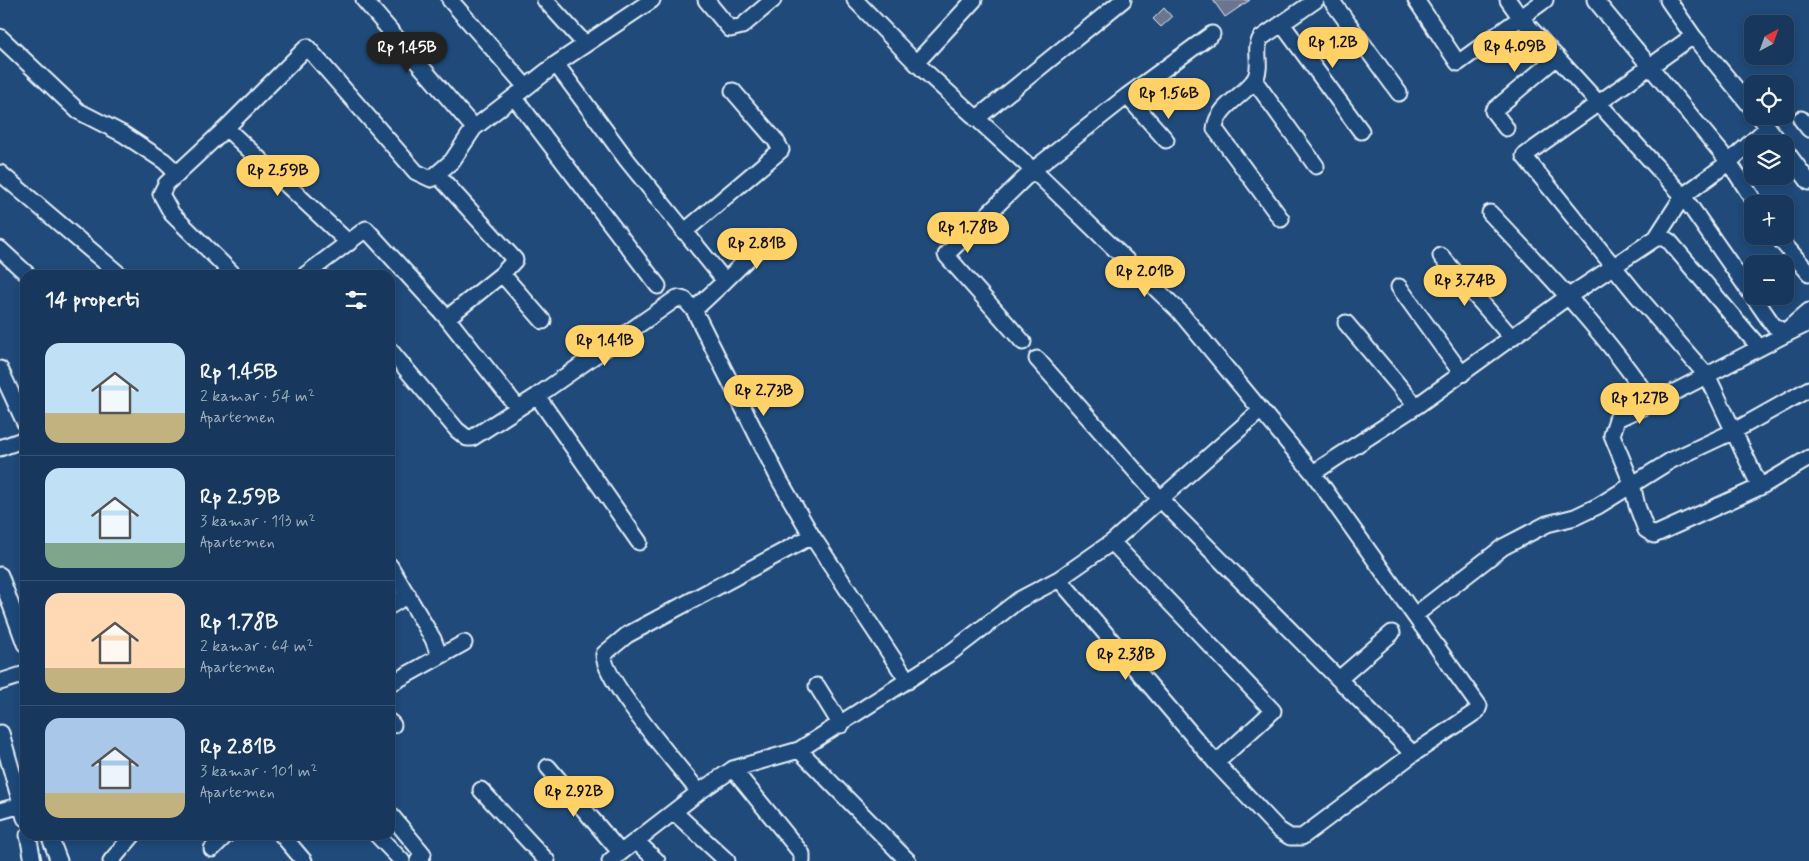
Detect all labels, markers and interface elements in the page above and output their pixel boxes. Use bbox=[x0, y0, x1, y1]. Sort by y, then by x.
north arrow bbox=[1744, 15, 1794, 65]
map controls bbox=[1744, 15, 1794, 305]
pin: Rp 1.2B bbox=[1287, 27, 1379, 69]
pin: Rp 4.09B bbox=[1463, 30, 1567, 73]
pin: Rp 1.45B bbox=[355, 32, 459, 74]
text: Rp 1.2B bbox=[1308, 32, 1358, 53]
text: Rp 4.09B bbox=[1484, 36, 1546, 57]
text: Rp 1.45B bbox=[377, 37, 437, 58]
button: locate bbox=[1744, 75, 1794, 125]
pin: Rp 1.56B bbox=[1117, 78, 1221, 120]
text: Rp 1.56B bbox=[1139, 83, 1199, 104]
button: layers bbox=[1744, 135, 1794, 185]
pin: Rp 2.59B bbox=[226, 154, 330, 197]
text: Rp 2.59B bbox=[247, 160, 309, 181]
button: + bbox=[1744, 195, 1794, 245]
pin: Rp 1.78B bbox=[916, 212, 1020, 254]
text: Rp 1.78B bbox=[938, 217, 998, 238]
pin: Rp 2.81B bbox=[705, 228, 809, 270]
text: Rp 2.81B bbox=[728, 233, 786, 254]
button: − bbox=[1744, 255, 1794, 305]
pin: Rp 2.01B bbox=[1093, 256, 1197, 298]
text: Rp 2.01B bbox=[1116, 261, 1174, 282]
pin: Rp 3.74B bbox=[1413, 264, 1517, 307]
text: Rp 3.74B bbox=[1435, 270, 1495, 291]
text: 14 properti bbox=[45, 286, 139, 314]
icon: filters bbox=[342, 286, 370, 314]
pin: Rp 1.41B bbox=[553, 324, 657, 367]
text: Rp 1.41B bbox=[576, 330, 634, 351]
text: Rp 1.45B bbox=[200, 358, 278, 386]
icon: home bbox=[85, 363, 145, 423]
pin: Rp 2.73B bbox=[712, 374, 816, 417]
text: Rp 2.73B bbox=[735, 380, 793, 401]
pin: Rp 1.27B bbox=[1588, 382, 1692, 425]
text: 2 kamar · 54 m² bbox=[200, 386, 315, 407]
text: Rp 1.27B bbox=[1611, 388, 1669, 409]
text: Apartemen bbox=[200, 407, 275, 428]
text: Rp 2.59B bbox=[200, 483, 280, 511]
icon: home bbox=[85, 488, 145, 548]
text: 3 kamar · 113 m² bbox=[200, 511, 316, 532]
text: Apartemen bbox=[200, 532, 275, 553]
text: Rp 1.78B bbox=[200, 608, 278, 636]
icon: home bbox=[85, 613, 145, 673]
text: 2 kamar · 64 m² bbox=[200, 636, 314, 657]
pin: Rp 2.38B bbox=[1074, 638, 1178, 681]
text: Rp 2.38B bbox=[1097, 644, 1155, 665]
text: Apartemen bbox=[200, 657, 275, 678]
text: Rp 2.81B bbox=[200, 733, 276, 761]
icon: home bbox=[85, 738, 145, 798]
text: 3 kamar · 101 m² bbox=[200, 761, 318, 782]
pin: Rp 2.92B bbox=[522, 776, 626, 818]
text: Rp 2.92B bbox=[545, 781, 603, 802]
text: Apartemen bbox=[200, 782, 275, 803]

